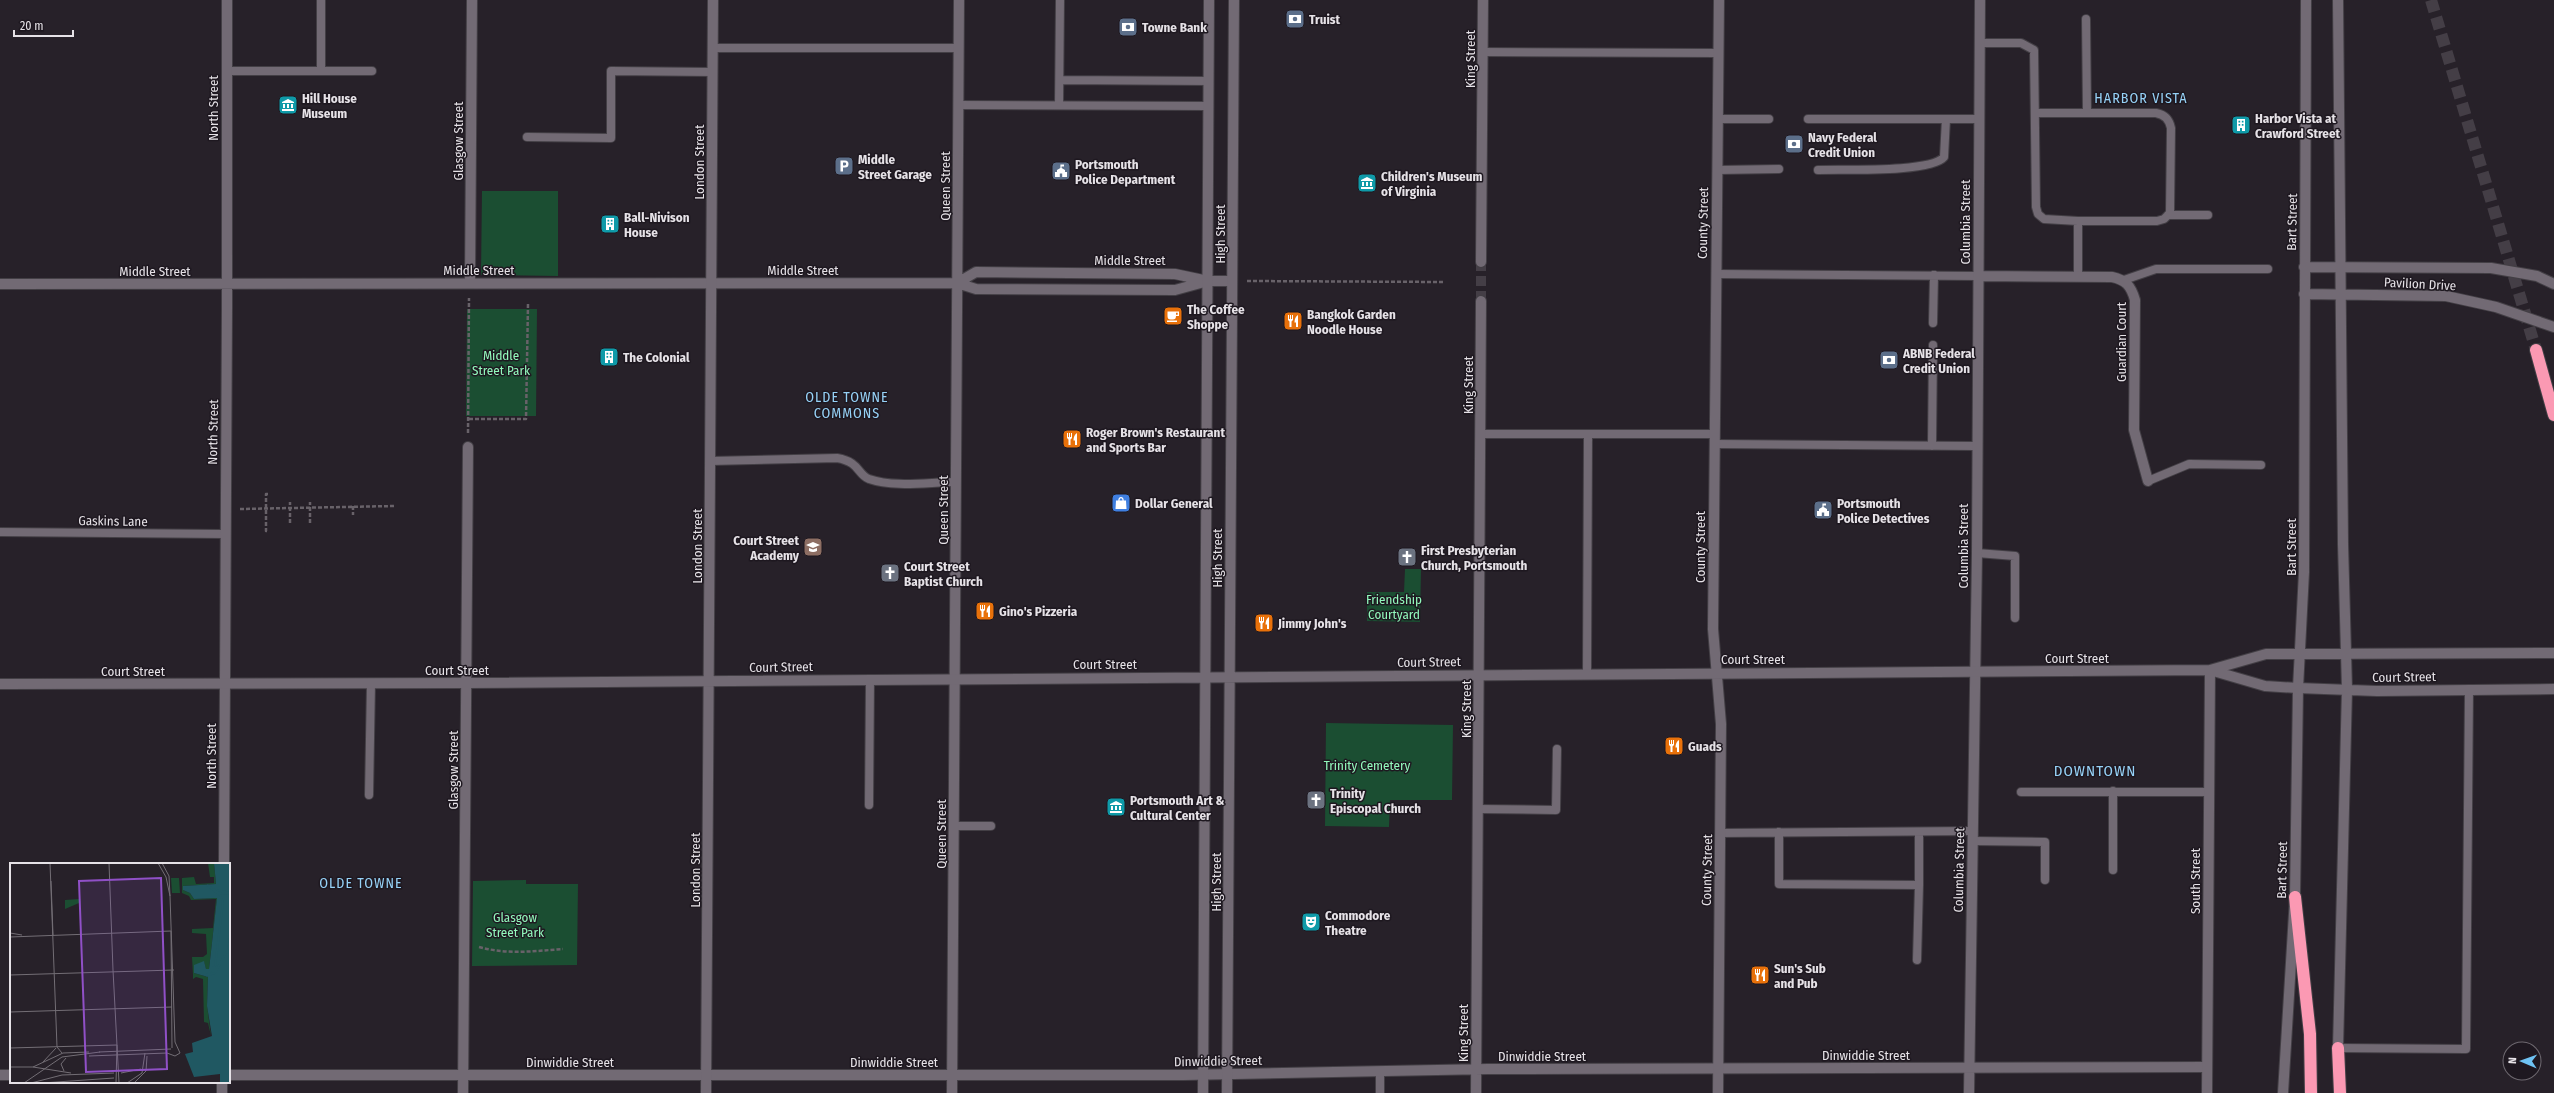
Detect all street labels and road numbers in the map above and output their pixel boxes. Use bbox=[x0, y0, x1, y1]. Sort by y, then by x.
street label: King Street bbox=[1463, 29, 1478, 88]
street label: North Street bbox=[206, 75, 221, 141]
street label: Glasgow Street bbox=[451, 101, 466, 180]
street label: London Street bbox=[692, 124, 707, 199]
street label: Queen Street bbox=[938, 150, 953, 221]
street label: Columbia Street bbox=[1958, 179, 1973, 265]
street label: County Street bbox=[1695, 186, 1711, 259]
street label: Bart Street bbox=[2284, 192, 2300, 251]
street label: High Street bbox=[1213, 204, 1228, 264]
street label: Middle Street bbox=[1094, 253, 1166, 268]
street label: Middle Street bbox=[443, 263, 515, 278]
street label: Middle Street bbox=[767, 263, 839, 278]
street label: Middle Street bbox=[119, 264, 191, 279]
street label: Pavilion Drive bbox=[2383, 275, 2457, 293]
street label: Guardian Court bbox=[2114, 301, 2129, 382]
street label: King Street bbox=[1461, 355, 1476, 414]
street label: North Street bbox=[205, 398, 221, 465]
street label: Queen Street bbox=[936, 474, 951, 545]
street label: Columbia Street bbox=[1956, 503, 1971, 589]
street label: London Street bbox=[690, 508, 705, 583]
street label: County Street bbox=[1693, 510, 1708, 583]
street label: Gaskins Lane bbox=[78, 513, 148, 529]
street label: Bart Street bbox=[2284, 518, 2299, 576]
street label: High Street bbox=[1210, 528, 1225, 588]
street label: Court Street bbox=[2045, 651, 2110, 666]
street label: Court Street bbox=[1721, 652, 1786, 667]
street label: Court Street bbox=[1397, 654, 1462, 670]
street label: Court Street bbox=[1073, 657, 1138, 672]
street label: Court Street bbox=[749, 659, 814, 675]
street label: Court Street bbox=[425, 663, 490, 678]
street label: Court Street bbox=[101, 664, 166, 679]
street label: Court Street bbox=[2372, 669, 2437, 685]
street label: King Street bbox=[1459, 679, 1474, 738]
street label: North Street bbox=[204, 723, 219, 789]
street label: Glasgow Street bbox=[446, 730, 461, 809]
street label: Queen Street bbox=[934, 798, 949, 869]
street label: Columbia Street bbox=[1951, 827, 1967, 913]
street label: London Street bbox=[688, 832, 703, 907]
street label: County Street bbox=[1699, 833, 1715, 906]
street label: Bart Street bbox=[2274, 840, 2290, 899]
street label: South Street bbox=[2188, 847, 2203, 914]
street label: High Street bbox=[1209, 852, 1224, 912]
street label: King Street bbox=[1456, 1003, 1471, 1062]
street label: Dinwiddie Street bbox=[1822, 1048, 1911, 1063]
street label: Dinwiddie Street bbox=[1498, 1049, 1587, 1064]
street label: Dinwiddie Street bbox=[1174, 1053, 1263, 1069]
street label: Dinwiddie Street bbox=[526, 1055, 615, 1070]
street label: Dinwiddie Street bbox=[850, 1055, 939, 1070]

